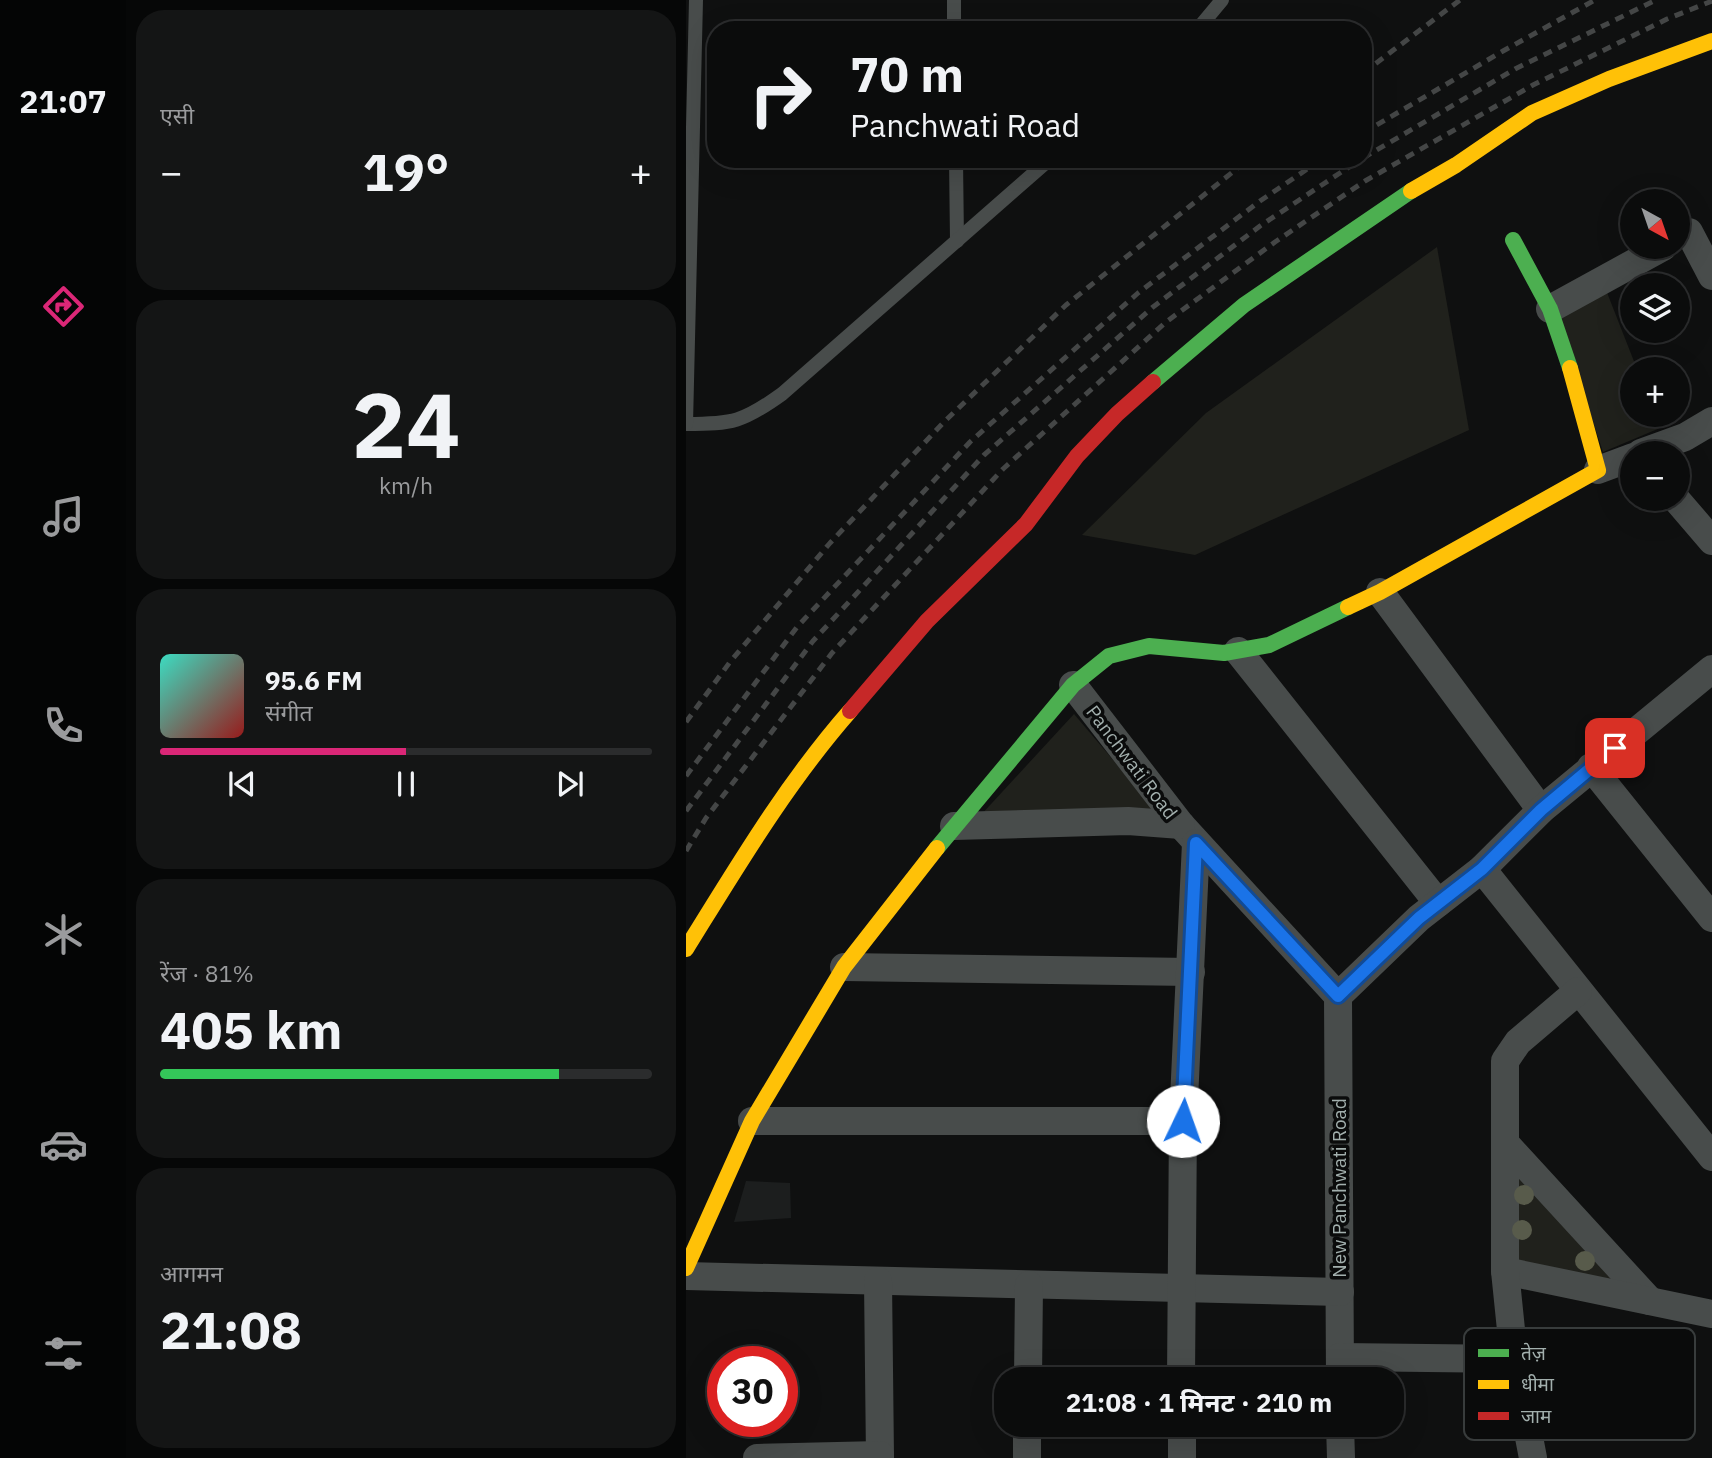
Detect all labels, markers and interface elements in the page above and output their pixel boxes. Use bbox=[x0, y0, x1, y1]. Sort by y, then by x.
text: 70 m bbox=[850, 42, 964, 105]
icon: right bbox=[735, 49, 826, 140]
text: 21:07 bbox=[19, 80, 107, 122]
text: एसी bbox=[160, 100, 194, 130]
text: Panchwati Road bbox=[850, 104, 1080, 146]
text: 19° bbox=[363, 138, 449, 205]
text: − bbox=[160, 147, 183, 196]
text: + bbox=[629, 147, 652, 196]
north arrow bbox=[1620, 189, 1690, 259]
map controls bbox=[1620, 189, 1690, 511]
button: layers bbox=[1620, 273, 1690, 343]
icon: directions bbox=[39, 282, 88, 331]
button: + bbox=[1620, 357, 1690, 427]
text: 24 bbox=[351, 365, 461, 483]
button: − bbox=[1620, 441, 1690, 511]
text: km/h bbox=[379, 470, 433, 500]
icon: music bbox=[39, 492, 88, 541]
text: 95.6 FM bbox=[265, 663, 363, 697]
text: संगीत bbox=[265, 697, 313, 727]
street label: Panchwati Road bbox=[1081, 700, 1183, 824]
icon: phone bbox=[39, 701, 88, 750]
pin bbox=[1585, 718, 1645, 778]
icon: arrive bbox=[1596, 729, 1634, 767]
icon: previous bbox=[223, 765, 261, 803]
icon: pause bbox=[387, 765, 425, 803]
icon: next bbox=[551, 765, 589, 803]
icon: climate bbox=[39, 910, 88, 959]
text: रेंज · 81% bbox=[160, 958, 254, 988]
text: 405 km bbox=[160, 996, 342, 1063]
position arrow bbox=[1146, 1084, 1220, 1158]
street label: New Panchwati Road bbox=[1327, 1098, 1351, 1278]
icon: car bbox=[39, 1120, 88, 1169]
text: आगमन bbox=[160, 1258, 223, 1288]
text: 21:08 bbox=[160, 1296, 302, 1363]
legend bbox=[1464, 1328, 1695, 1440]
icon: filters bbox=[39, 1329, 88, 1378]
text: तेज़ bbox=[1521, 1341, 1547, 1365]
speed limit sign: 30 bbox=[707, 1346, 798, 1437]
text: धीमा bbox=[1521, 1372, 1555, 1396]
text: 21:08 · 1 मिनट · 210 m bbox=[1066, 1385, 1332, 1419]
text: जाम bbox=[1521, 1404, 1552, 1428]

